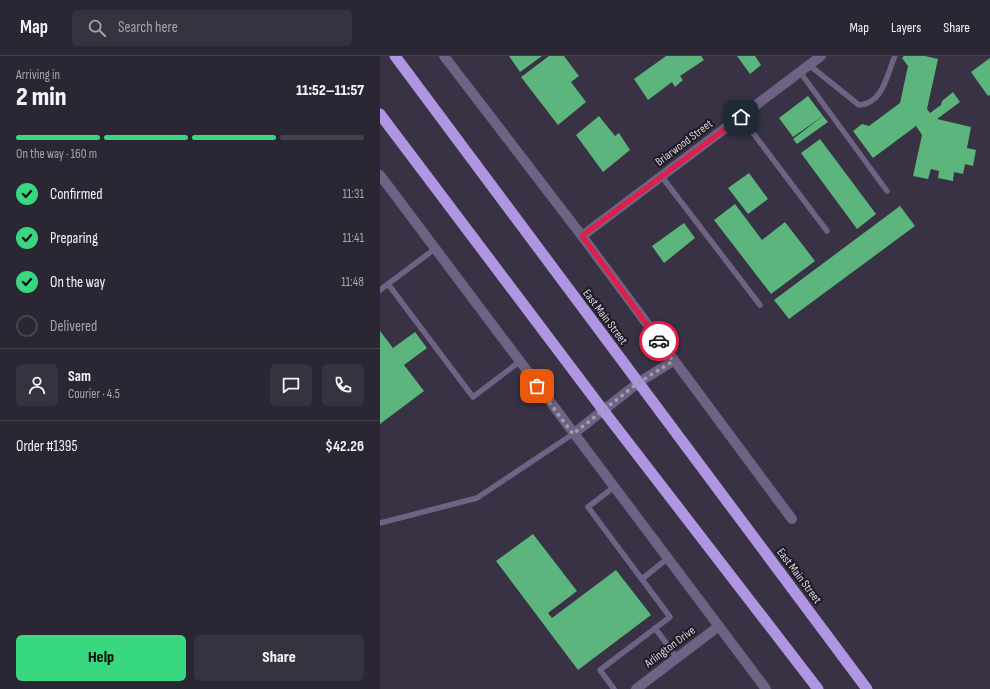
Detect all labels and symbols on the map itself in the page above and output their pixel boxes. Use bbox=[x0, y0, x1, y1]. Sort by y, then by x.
pin bbox=[724, 100, 758, 134]
street label: Briarwood Street bbox=[652, 116, 716, 169]
street label: East Main Street bbox=[579, 286, 631, 348]
courier bbox=[639, 321, 679, 361]
pin bbox=[520, 369, 554, 403]
street label: East Main Street bbox=[773, 545, 825, 607]
street label: Arlington Drive bbox=[641, 623, 699, 672]

